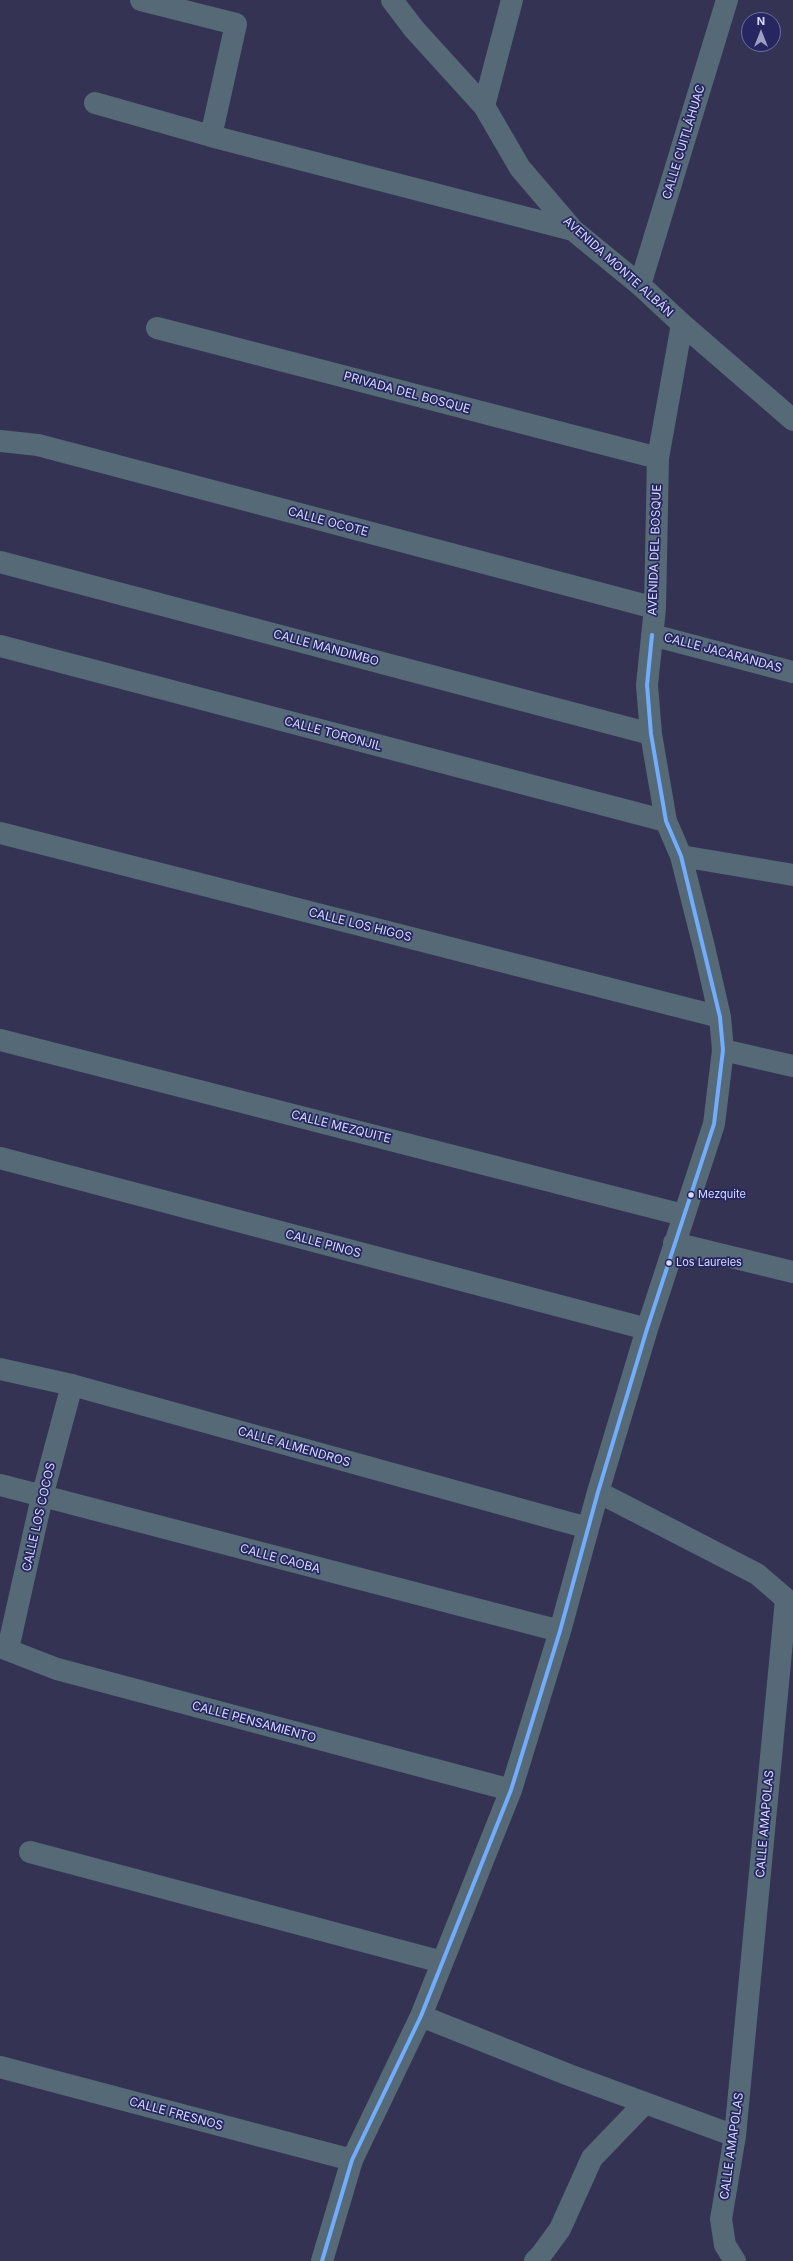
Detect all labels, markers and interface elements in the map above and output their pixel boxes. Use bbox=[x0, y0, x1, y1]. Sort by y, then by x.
north arrow bbox=[741, 12, 781, 52]
text: N bbox=[757, 14, 765, 28]
street label: CALLE CUITLÁHUAC bbox=[660, 83, 708, 201]
street label: AVENIDA MONTE ALBÁN bbox=[560, 214, 676, 320]
street label: PRIVADA DEL BOSQUE bbox=[342, 369, 472, 417]
street label: AVENIDA DEL BOSQUE bbox=[646, 484, 664, 616]
street label: CALLE OCOTE bbox=[286, 504, 370, 540]
street label: CALLE MANDIMBO bbox=[272, 627, 380, 669]
street label: CALLE JACARANDAS bbox=[662, 630, 784, 676]
street label: CALLE TORONJIL bbox=[283, 714, 383, 754]
street label: CALLE LOS HIGOS bbox=[307, 905, 413, 945]
street label: CALLE MEZQUITE bbox=[290, 1108, 392, 1146]
place label: Mezquite bbox=[698, 1188, 746, 1202]
marker: Mezquite bbox=[686, 1190, 696, 1200]
street label: CALLE PINOS bbox=[284, 1227, 362, 1261]
place label: Los Laureles bbox=[676, 1256, 742, 1270]
marker: Los Laureles bbox=[664, 1258, 674, 1268]
street label: CALLE ALMENDROS bbox=[236, 1424, 352, 1470]
street label: CALLE LOS COCOS bbox=[19, 1461, 59, 1573]
street label: CALLE CAOBA bbox=[238, 1541, 322, 1577]
street label: CALLE PENSAMIENTO bbox=[190, 1699, 318, 1745]
street label: CALLE AMAPOLAS bbox=[753, 1770, 777, 1878]
street label: CALLE AMAPOLAS bbox=[717, 2092, 747, 2200]
street label: CALLE FRESNOS bbox=[127, 2095, 225, 2133]

